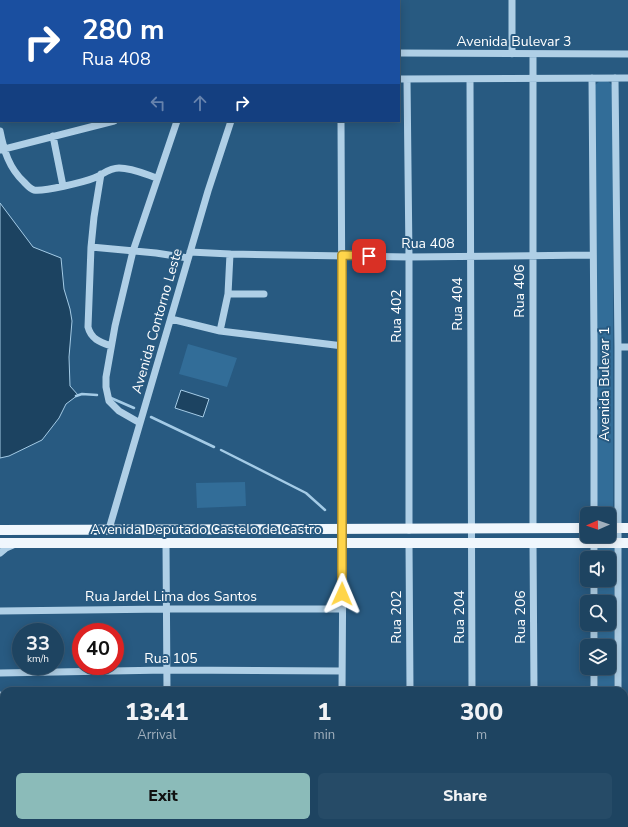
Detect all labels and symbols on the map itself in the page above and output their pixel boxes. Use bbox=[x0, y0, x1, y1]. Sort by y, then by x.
street label: Avenida Bulevar 3 bbox=[456, 32, 572, 51]
street label: Rua 408 bbox=[401, 234, 455, 253]
pin bbox=[352, 239, 386, 273]
street label: Avenida Contorno Leste bbox=[127, 246, 187, 396]
street label: Rua 406 bbox=[510, 264, 529, 318]
street label: Rua 404 bbox=[448, 277, 467, 331]
street label: Rua 402 bbox=[387, 289, 406, 343]
street label: Avenida Bulevar 1 bbox=[595, 326, 614, 442]
north arrow bbox=[580, 507, 616, 543]
street label: Avenida Deputado Castelo de Castro bbox=[90, 520, 322, 539]
position arrow bbox=[321, 573, 363, 615]
street label: Rua Jardel Lima dos Santos bbox=[85, 587, 257, 606]
street label: Rua 202 bbox=[387, 590, 406, 644]
street label: Rua 204 bbox=[450, 590, 469, 644]
street label: Rua 206 bbox=[511, 590, 530, 644]
speed limit sign: 40 bbox=[72, 623, 124, 675]
street label: Rua 105 bbox=[144, 649, 198, 668]

